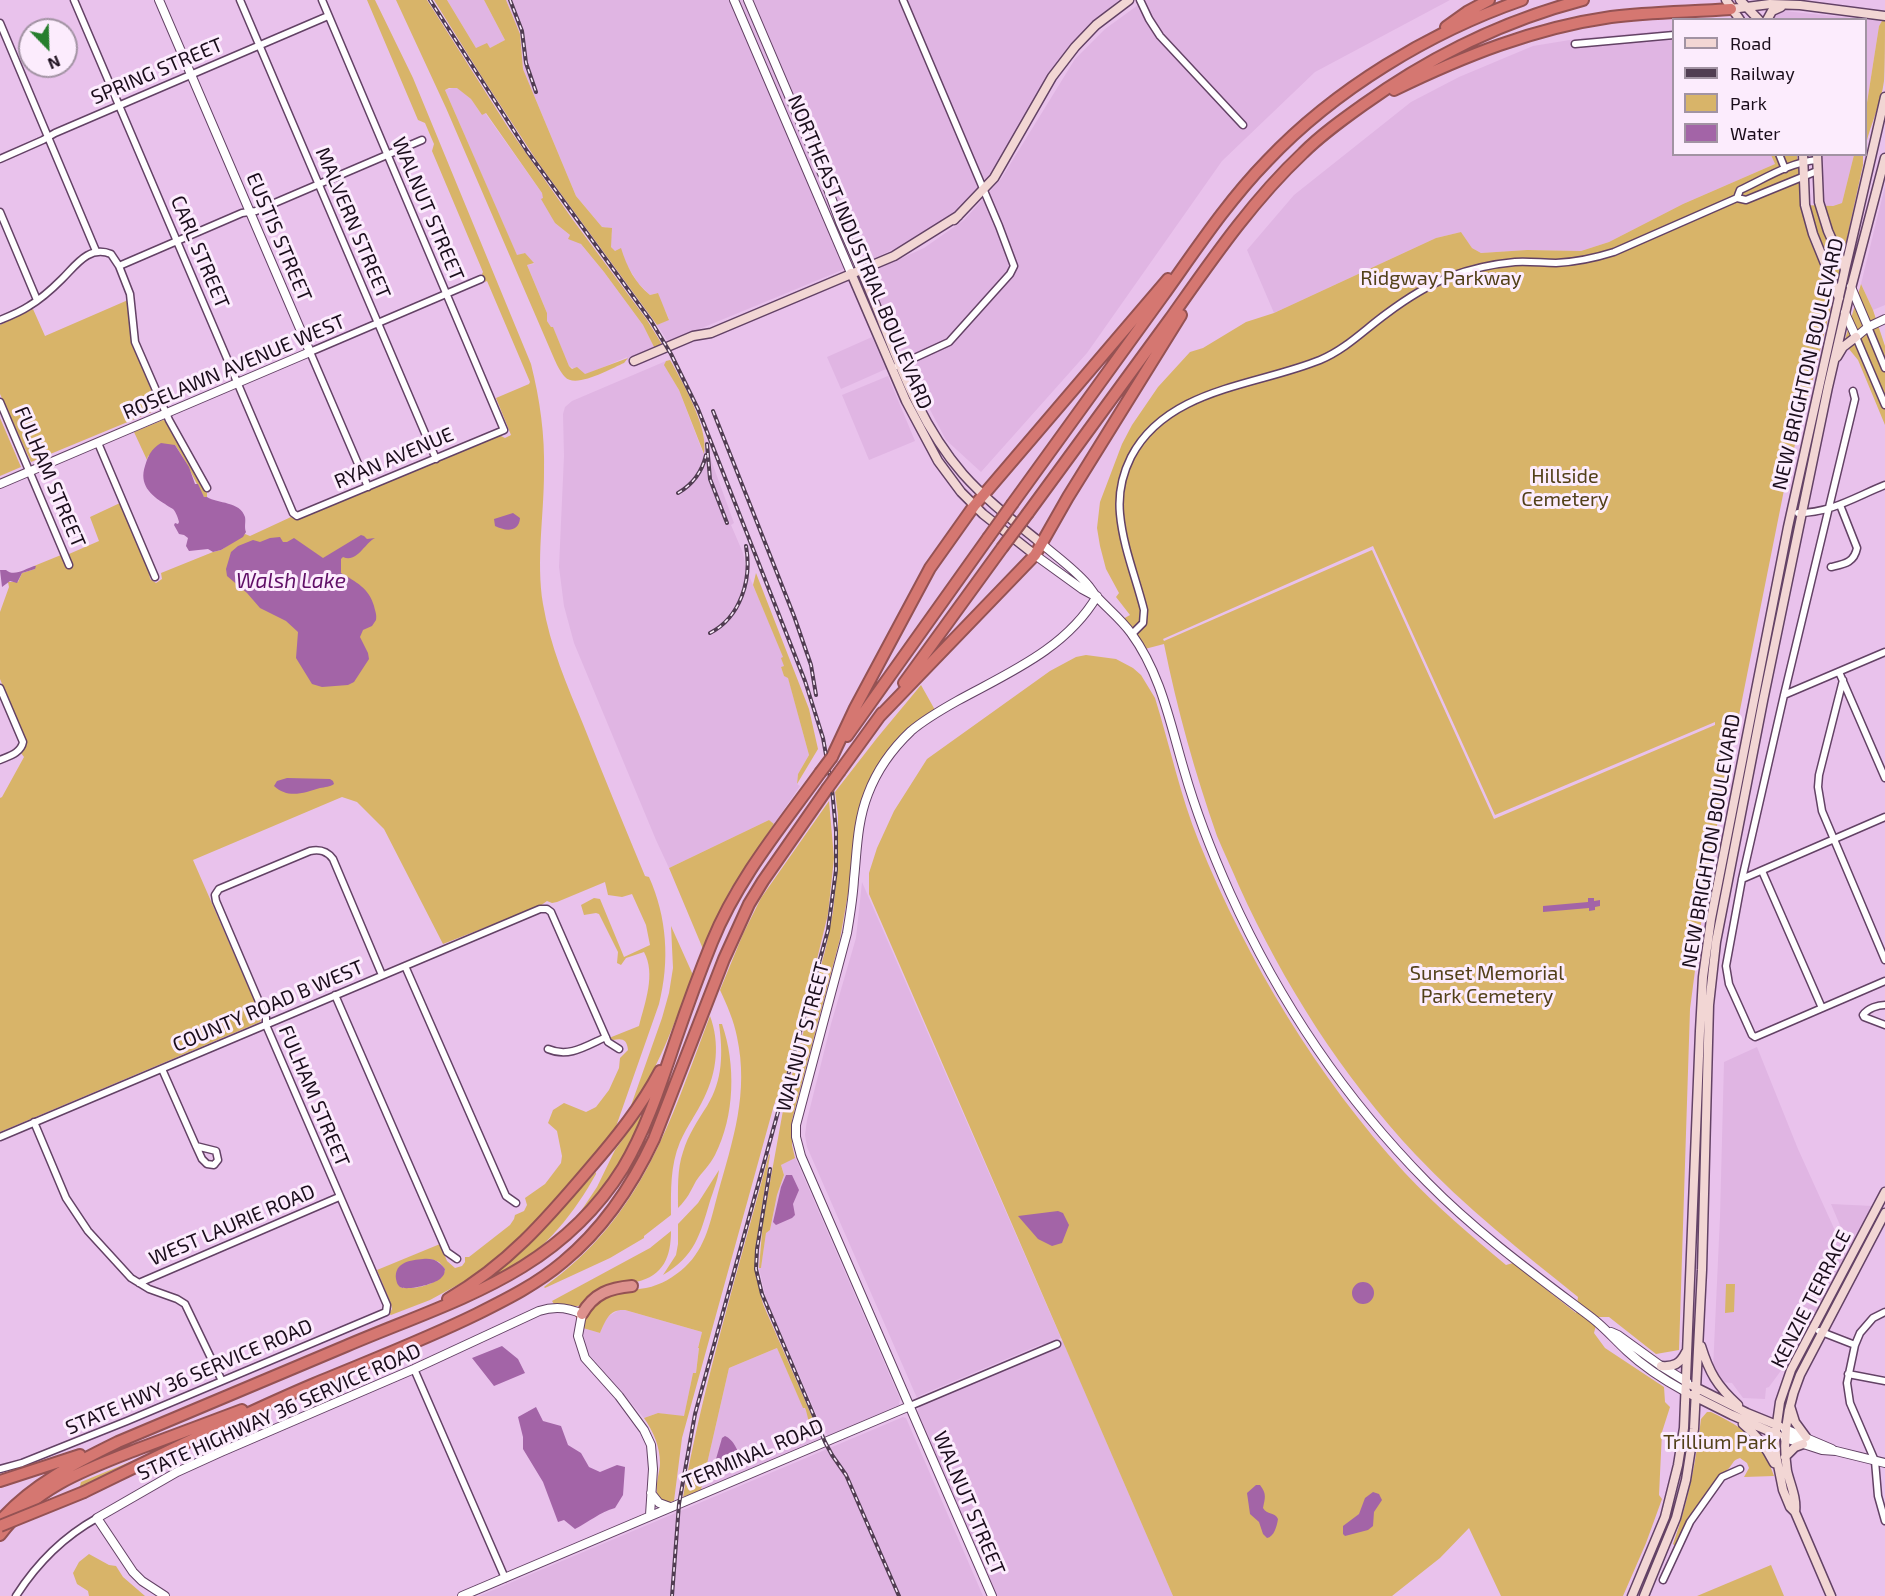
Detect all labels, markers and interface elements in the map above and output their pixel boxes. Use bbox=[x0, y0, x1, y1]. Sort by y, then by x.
north arrow bbox=[18, 18, 78, 78]
legend bbox=[1672, 18, 1867, 156]
street label: SPRING STREET bbox=[87, 32, 227, 110]
text: Road bbox=[1730, 32, 1771, 54]
text: N bbox=[45, 52, 63, 74]
text: Railway bbox=[1730, 62, 1795, 84]
street label: NORTHEAST INDUSTRIAL BOULEVARD bbox=[783, 91, 937, 413]
text: Park bbox=[1730, 92, 1767, 114]
text: Water bbox=[1730, 122, 1780, 144]
street label: WALNUT STREET bbox=[387, 133, 469, 285]
street label: MALVERN STREET bbox=[310, 144, 396, 302]
street label: EUSTIS STREET bbox=[241, 169, 317, 305]
street label: CARL STREET bbox=[165, 192, 235, 312]
street label: NEW BRIGHTON BOULEVARD bbox=[1767, 236, 1849, 492]
park label: Ridgway Parkway bbox=[1360, 266, 1522, 290]
street label: ROSELAWN AVENUE WEST bbox=[119, 309, 349, 425]
street label: FULHAM STREET bbox=[9, 403, 91, 551]
street label: RYAN AVENUE bbox=[331, 422, 457, 494]
park label: Hillside Cemetery bbox=[1521, 464, 1609, 511]
water label: Walsh Lake bbox=[236, 568, 346, 594]
street label: NEW BRIGHTON BOULEVARD bbox=[1677, 712, 1745, 970]
street label: COUNTY ROAD B WEST bbox=[169, 955, 367, 1057]
street label: WALNUT STREET bbox=[771, 960, 835, 1114]
park label: Sunset Memorial Park Cemetery bbox=[1410, 961, 1564, 1008]
street label: FULHAM STREET bbox=[273, 1022, 355, 1170]
street label: WEST LAURIE ROAD bbox=[145, 1179, 319, 1271]
street label: KENZIE TERRACE bbox=[1766, 1226, 1856, 1372]
street label: STATE HWY 36 SERVICE ROAD bbox=[62, 1314, 316, 1440]
street label: STATE HIGHWAY 36 SERVICE ROAD bbox=[133, 1338, 425, 1486]
street label: TERMINAL ROAD bbox=[679, 1414, 827, 1494]
street label: WALNUT STREET bbox=[928, 1427, 1010, 1579]
park label: Trillium Park bbox=[1663, 1430, 1777, 1454]

